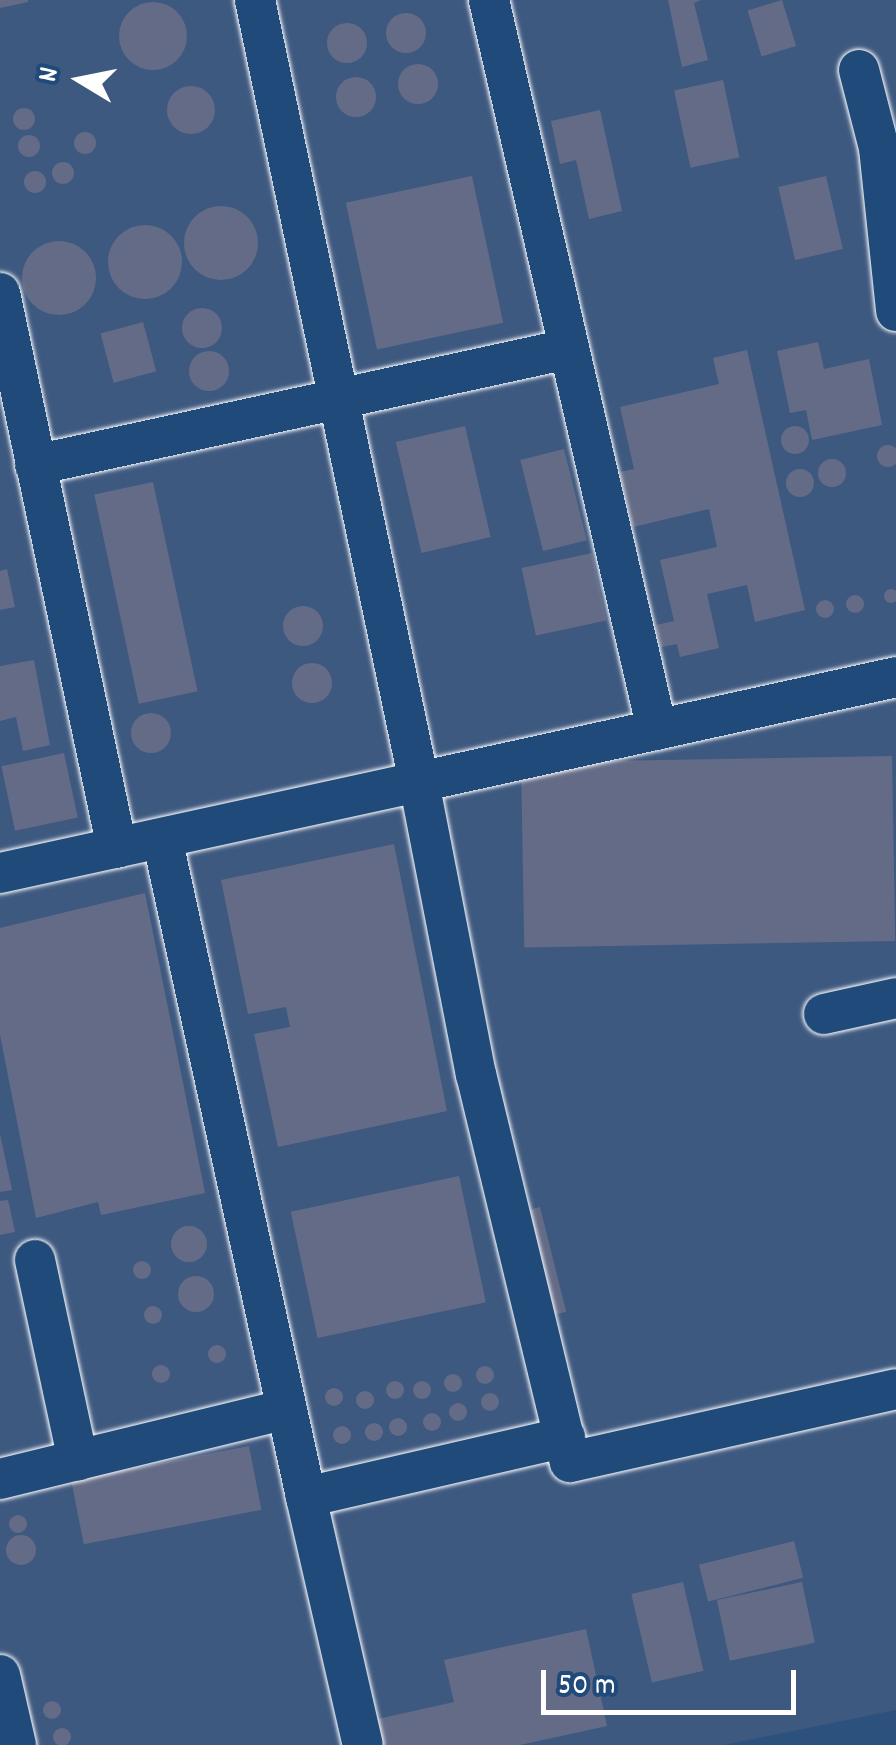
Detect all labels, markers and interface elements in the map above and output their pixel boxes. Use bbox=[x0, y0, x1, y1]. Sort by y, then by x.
north arrow bbox=[30, 30, 130, 130]
text: N bbox=[30, 65, 71, 85]
scale bar bbox=[546, 1650, 801, 1712]
text: 50 m bbox=[558, 1666, 616, 1709]

